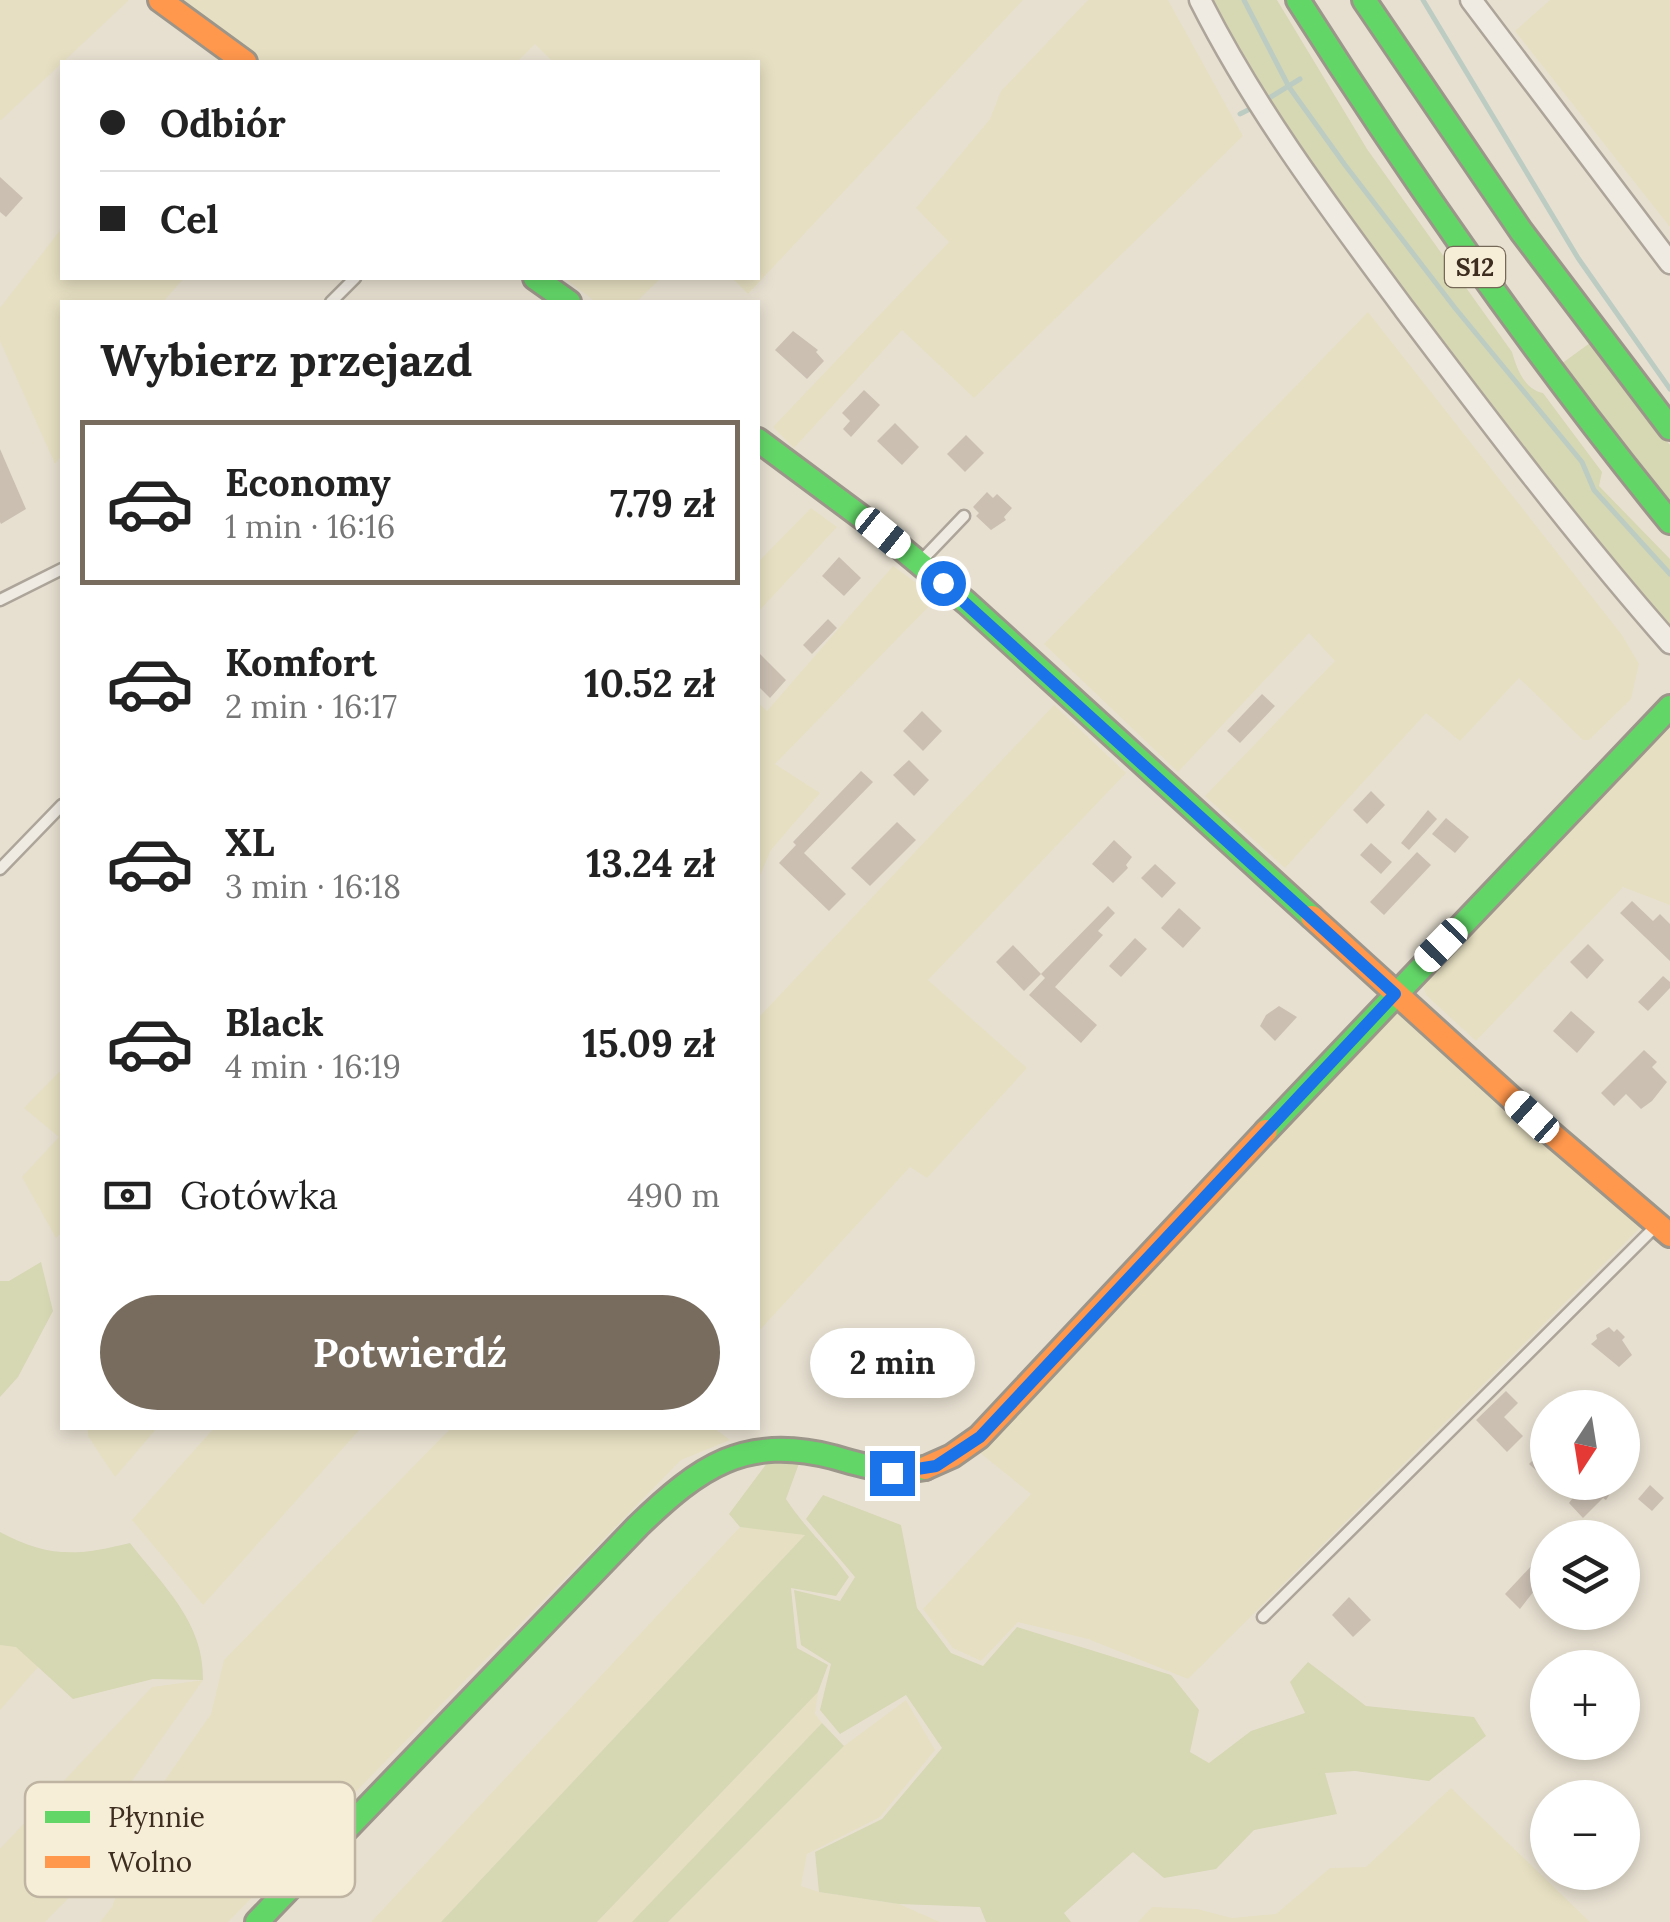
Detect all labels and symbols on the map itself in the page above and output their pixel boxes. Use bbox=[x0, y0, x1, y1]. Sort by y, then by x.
road number: S12 bbox=[1445, 247, 1505, 287]
car bbox=[850, 502, 916, 564]
route start bbox=[921, 561, 966, 606]
car bbox=[1409, 913, 1473, 977]
car bbox=[1500, 1086, 1564, 1148]
callout: 2 min bbox=[810, 1328, 974, 1398]
north arrow bbox=[1530, 1390, 1640, 1500]
route end bbox=[870, 1451, 915, 1496]
legend bbox=[25, 1782, 355, 1897]
text: Płynnie bbox=[108, 1799, 205, 1835]
text: Wolno bbox=[108, 1844, 192, 1880]

